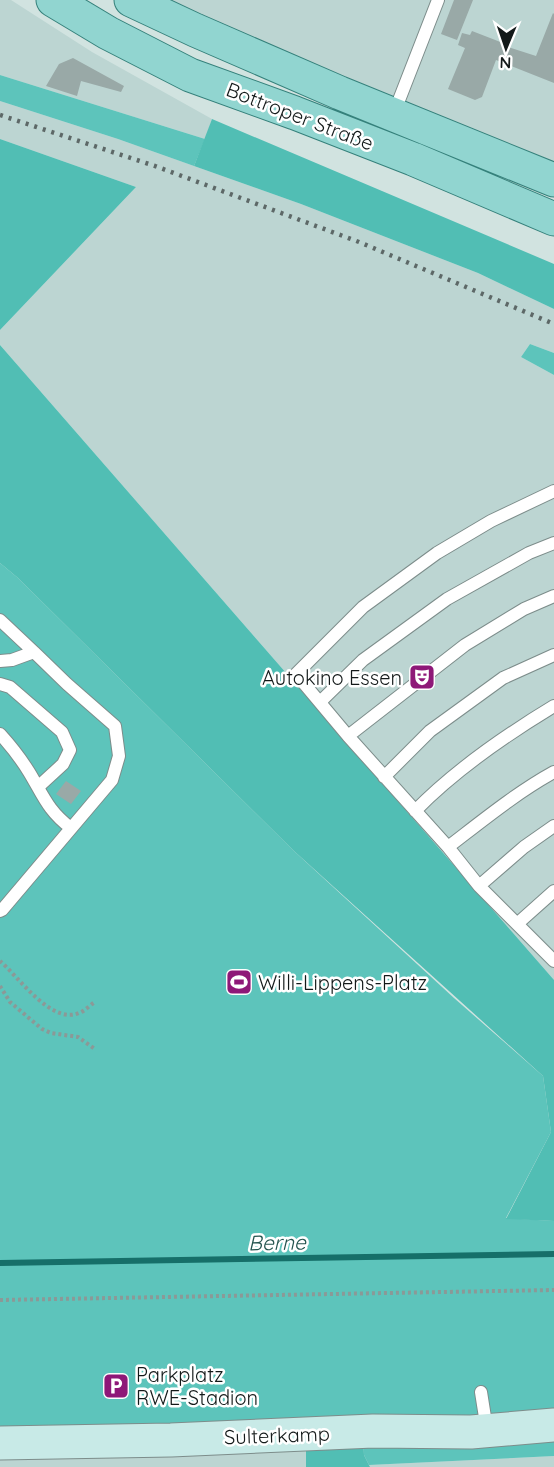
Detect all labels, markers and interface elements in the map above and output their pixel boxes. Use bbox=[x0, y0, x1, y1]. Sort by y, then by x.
north arrow bbox=[476, 18, 536, 78]
text: N bbox=[499, 53, 512, 73]
street label: Bottroper Straße bbox=[223, 76, 377, 156]
theatre icon: Autokino Essen bbox=[407, 662, 437, 692]
place label: Autokino Essen bbox=[262, 665, 402, 690]
sports icon: Willi-Lippens-Platz bbox=[224, 967, 254, 997]
place label: Willi-Lippens-Platz bbox=[258, 970, 427, 995]
water label: Berne bbox=[248, 1228, 307, 1256]
place label: Parkplatz RWE-Stadion bbox=[136, 1362, 258, 1410]
parking icon: Parkplatz RWE-Stadion bbox=[101, 1371, 131, 1401]
street label: Sulterkamp bbox=[224, 1421, 330, 1449]

